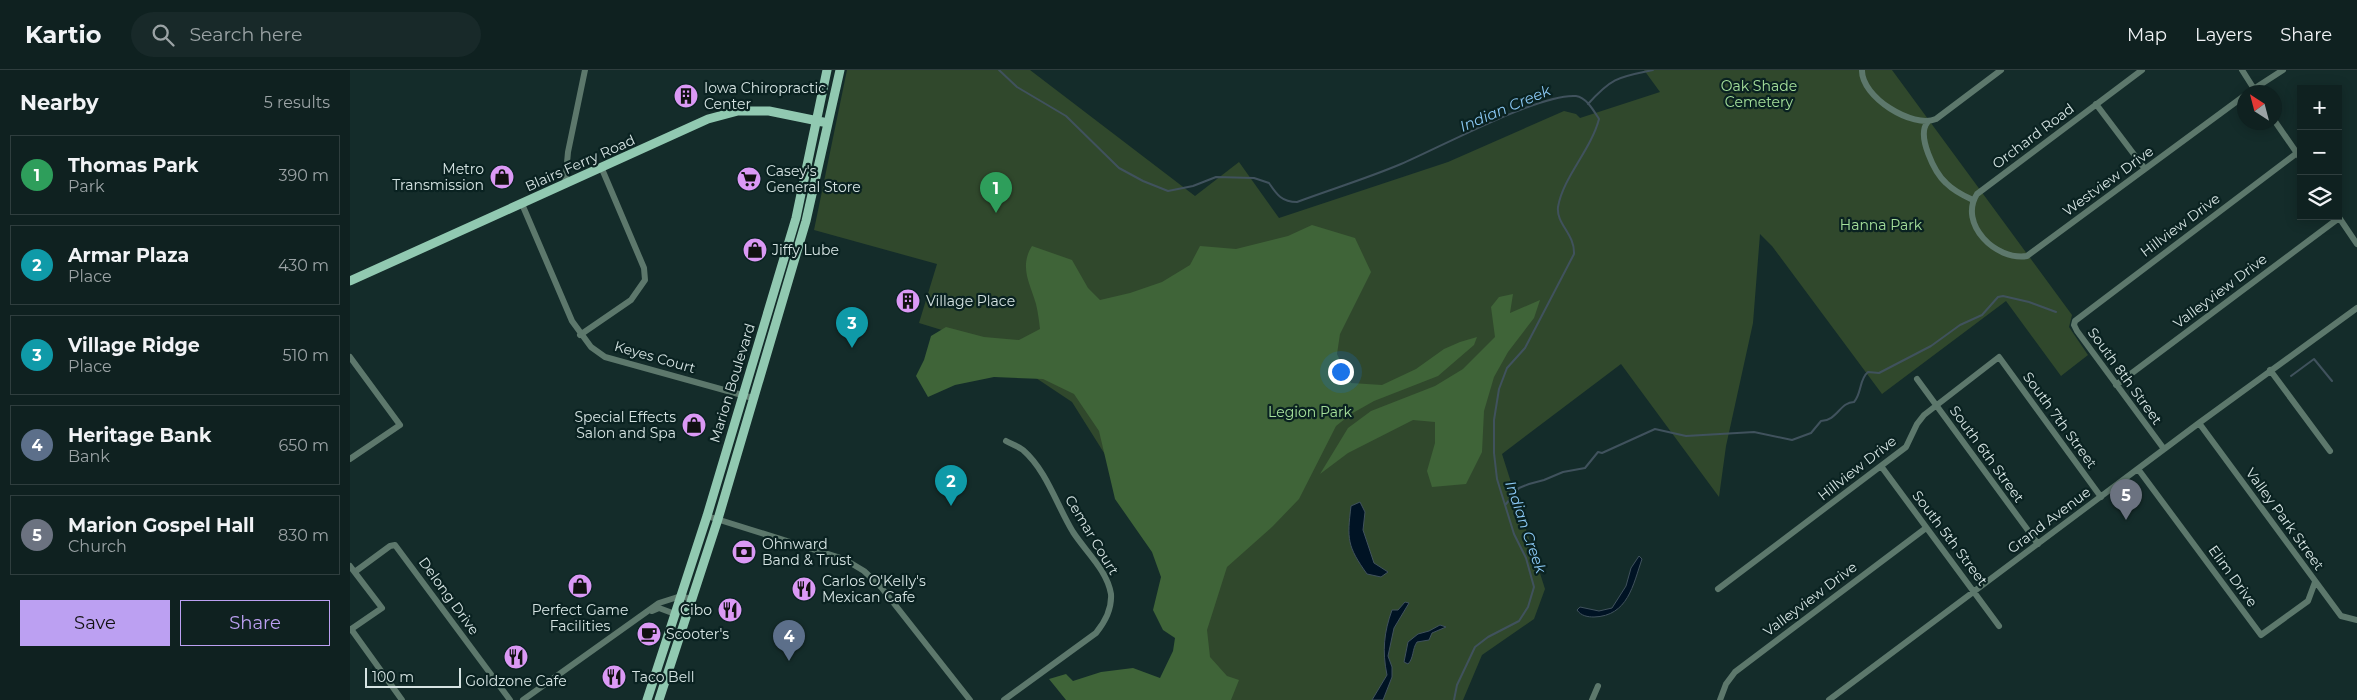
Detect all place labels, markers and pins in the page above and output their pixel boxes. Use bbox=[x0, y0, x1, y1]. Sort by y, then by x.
place label: Iowa Chiropractic Center bbox=[704, 79, 826, 113]
building icon: Iowa Chiropractic Center bbox=[673, 83, 699, 109]
place label: Metro Transmission bbox=[392, 160, 484, 194]
place label: Casey's General Store bbox=[766, 162, 861, 196]
shop icon: Metro Transmission bbox=[489, 164, 515, 190]
supermarket icon: Casey's General Store bbox=[736, 166, 762, 192]
pin: 1 bbox=[980, 172, 1012, 213]
shop icon: Jiffy Lube bbox=[742, 237, 768, 263]
place label: Jiffy Lube bbox=[771, 241, 839, 259]
building icon: Village Place bbox=[895, 288, 921, 314]
place label: Village Place bbox=[926, 292, 1015, 310]
pin: 3 bbox=[836, 307, 868, 348]
place label: Special Effects Salon and Spa bbox=[575, 408, 676, 442]
shop icon: Special Effects Salon and Spa bbox=[681, 412, 707, 438]
pin: 2 bbox=[935, 465, 967, 506]
pin: 5 bbox=[2110, 479, 2142, 520]
place label: Ohnward Band & Trust bbox=[762, 535, 852, 569]
bank icon: Ohnward Band & Trust bbox=[731, 539, 757, 565]
place label: Carlos O'Kelly's Mexican Cafe bbox=[822, 572, 926, 606]
shop icon: Perfect Game Facilities bbox=[567, 573, 593, 599]
restaurant icon: Carlos O'Kelly's Mexican Cafe bbox=[791, 576, 817, 602]
restaurant icon: Cibo bbox=[717, 597, 743, 623]
place label: Perfect Game Facilities bbox=[532, 601, 628, 635]
place label: Cibo bbox=[680, 601, 712, 619]
pin: 4 bbox=[773, 620, 805, 661]
cafe icon: Scooter's bbox=[636, 621, 662, 647]
place label: Scooter's bbox=[666, 625, 729, 643]
restaurant icon: Goldzone Cafe bbox=[503, 644, 529, 670]
restaurant icon: Taco Bell bbox=[601, 664, 627, 690]
place label: Taco Bell bbox=[632, 668, 695, 686]
place label: Goldzone Cafe bbox=[465, 672, 567, 690]

